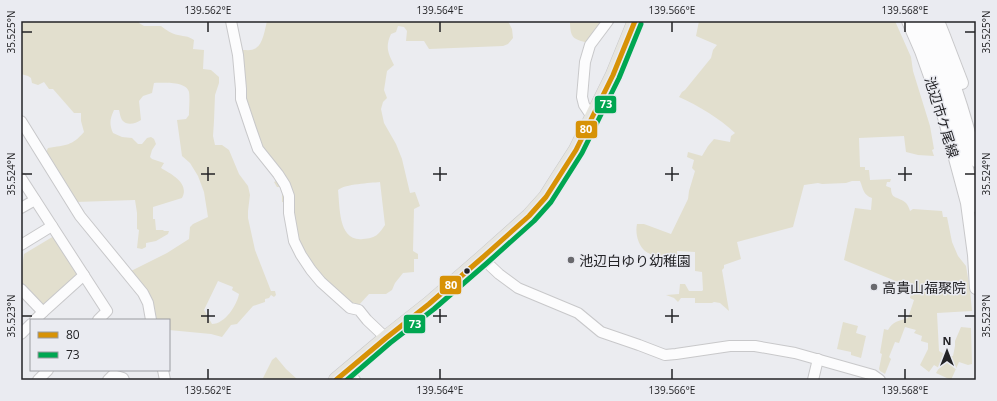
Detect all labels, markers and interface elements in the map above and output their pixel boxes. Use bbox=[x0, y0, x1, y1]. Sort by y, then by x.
text: 139.562°E bbox=[185, 3, 231, 17]
text: 139.564°E bbox=[417, 3, 463, 17]
text: 139.566°E bbox=[649, 3, 695, 17]
text: 139.568°E bbox=[882, 3, 928, 17]
text: 35.525°N bbox=[4, 10, 18, 54]
text: 35.525°N bbox=[979, 10, 993, 54]
street label: 池辺市ケ尾線 bbox=[921, 74, 963, 160]
line badge: 73 bbox=[594, 95, 617, 114]
text: 73 bbox=[600, 96, 612, 111]
line badge: 80 bbox=[575, 120, 598, 139]
text: 80 bbox=[580, 121, 592, 136]
text: 35.524°N bbox=[4, 152, 18, 196]
text: 35.524°N bbox=[979, 152, 993, 196]
place label: 池辺白ゆり幼稚園 bbox=[579, 251, 691, 270]
marker: 池辺白ゆり幼稚園 bbox=[566, 255, 576, 265]
unlabelled marker bbox=[462, 266, 472, 276]
line badge: 80 bbox=[439, 275, 462, 295]
text: 80 bbox=[445, 277, 457, 292]
place label: 高貴山福聚院 bbox=[882, 278, 966, 297]
marker: 高貴山福聚院 bbox=[869, 282, 879, 292]
text: 35.523°N bbox=[4, 294, 18, 338]
text: 35.523°N bbox=[979, 294, 993, 338]
line badge: 73 bbox=[403, 314, 426, 334]
text: 73 bbox=[409, 316, 421, 331]
legend bbox=[30, 319, 170, 371]
text: 80 bbox=[66, 326, 80, 343]
north arrow bbox=[927, 331, 967, 371]
text: N bbox=[943, 333, 951, 348]
text: 73 bbox=[66, 346, 80, 363]
text: 139.562°E bbox=[185, 383, 231, 397]
text: 139.564°E bbox=[417, 383, 463, 397]
text: 139.566°E bbox=[649, 383, 695, 397]
text: 139.568°E bbox=[882, 383, 928, 397]

